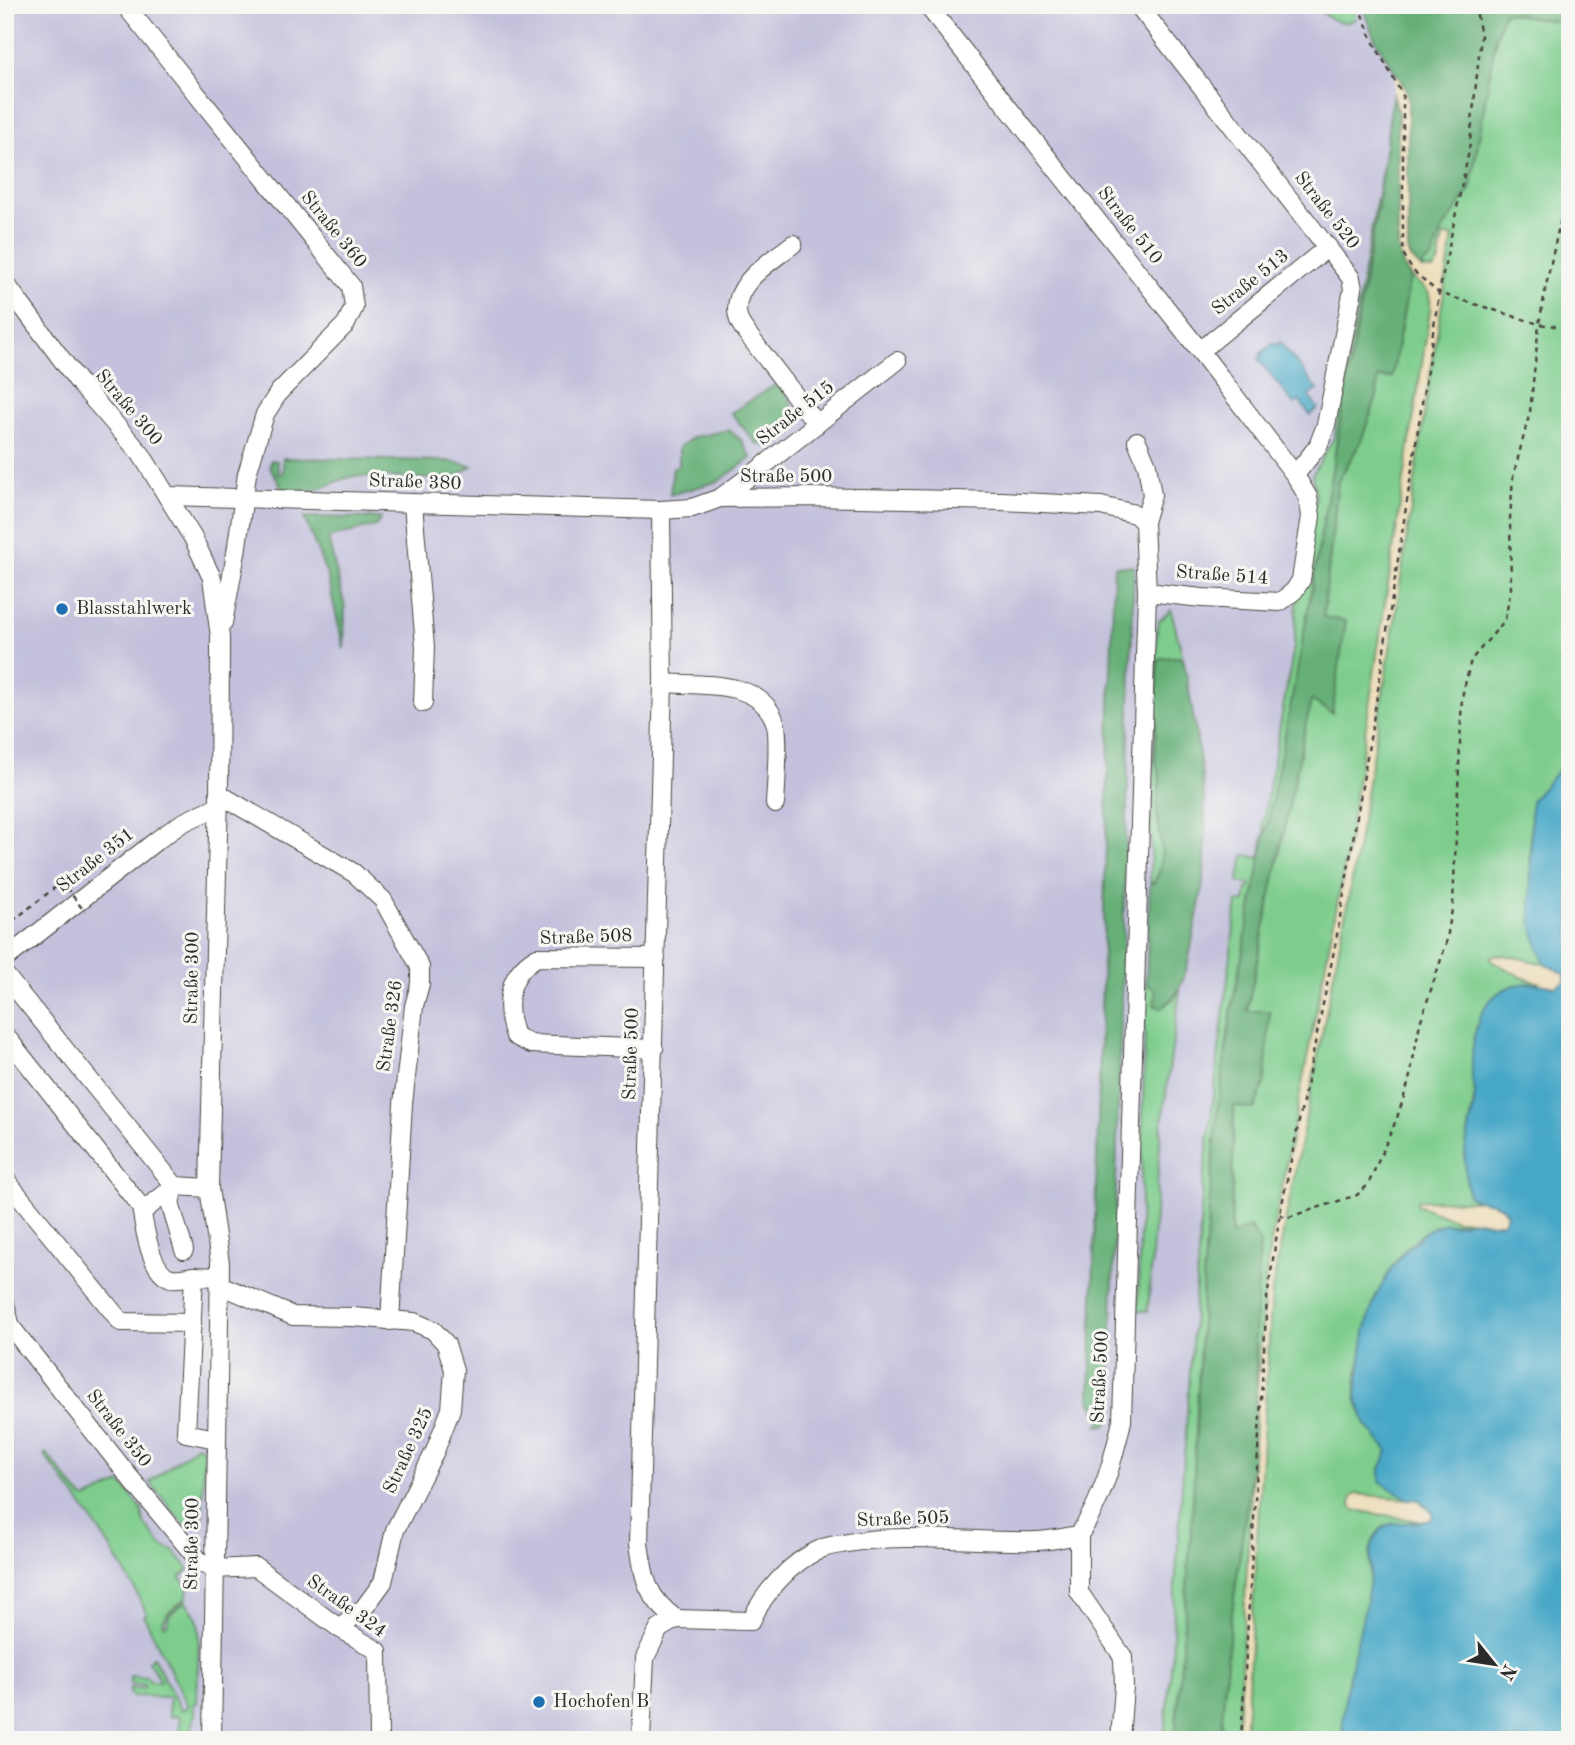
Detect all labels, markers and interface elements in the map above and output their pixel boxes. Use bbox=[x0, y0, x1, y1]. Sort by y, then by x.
street label: Straße 520 bbox=[1290, 169, 1362, 253]
street label: Straße 510 bbox=[1093, 184, 1165, 268]
street label: Straße 360 bbox=[296, 188, 370, 272]
street label: Straße 513 bbox=[1209, 246, 1293, 320]
street label: Straße 300 bbox=[91, 366, 165, 450]
street label: Straße 515 bbox=[754, 378, 838, 450]
street label: Straße 500 bbox=[740, 468, 832, 487]
street label: Straße 380 bbox=[368, 472, 462, 494]
street label: Straße 514 bbox=[1175, 563, 1269, 589]
place label: Blasstahlwerk bbox=[76, 600, 192, 619]
marker: Blasstahlwerk bbox=[54, 601, 70, 617]
street label: Straße 351 bbox=[54, 825, 138, 897]
street label: Straße 508 bbox=[539, 927, 633, 949]
street label: Straße 300 bbox=[183, 931, 203, 1025]
street label: Straße 326 bbox=[375, 979, 407, 1073]
street label: Straße 500 bbox=[621, 1007, 643, 1101]
street label: Straße 500 bbox=[1089, 1330, 1113, 1424]
street label: Straße 350 bbox=[82, 1387, 154, 1471]
street label: Straße 325 bbox=[381, 1405, 437, 1497]
street label: Straße 300 bbox=[183, 1497, 203, 1591]
street label: Straße 505 bbox=[856, 1509, 950, 1531]
street label: Straße 324 bbox=[303, 1572, 389, 1642]
north arrow bbox=[1460, 1630, 1530, 1700]
text: N bbox=[1494, 1660, 1518, 1683]
place label: Hochofen B bbox=[553, 1693, 649, 1712]
marker: Hochofen B bbox=[531, 1694, 547, 1710]

